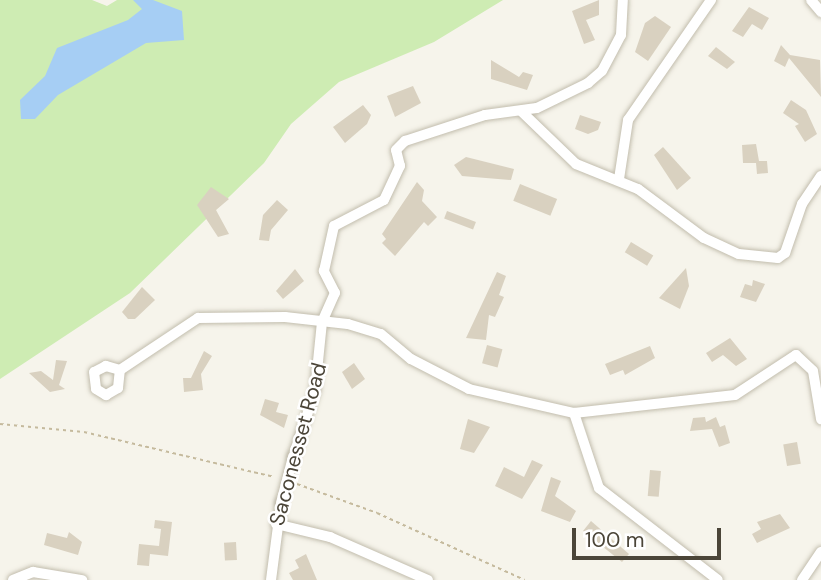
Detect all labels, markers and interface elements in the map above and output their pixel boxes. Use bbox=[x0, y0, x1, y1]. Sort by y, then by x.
street label: Saconesset Road bbox=[264, 360, 332, 528]
scale bar bbox=[576, 514, 725, 558]
text: 100 m bbox=[585, 526, 645, 554]

